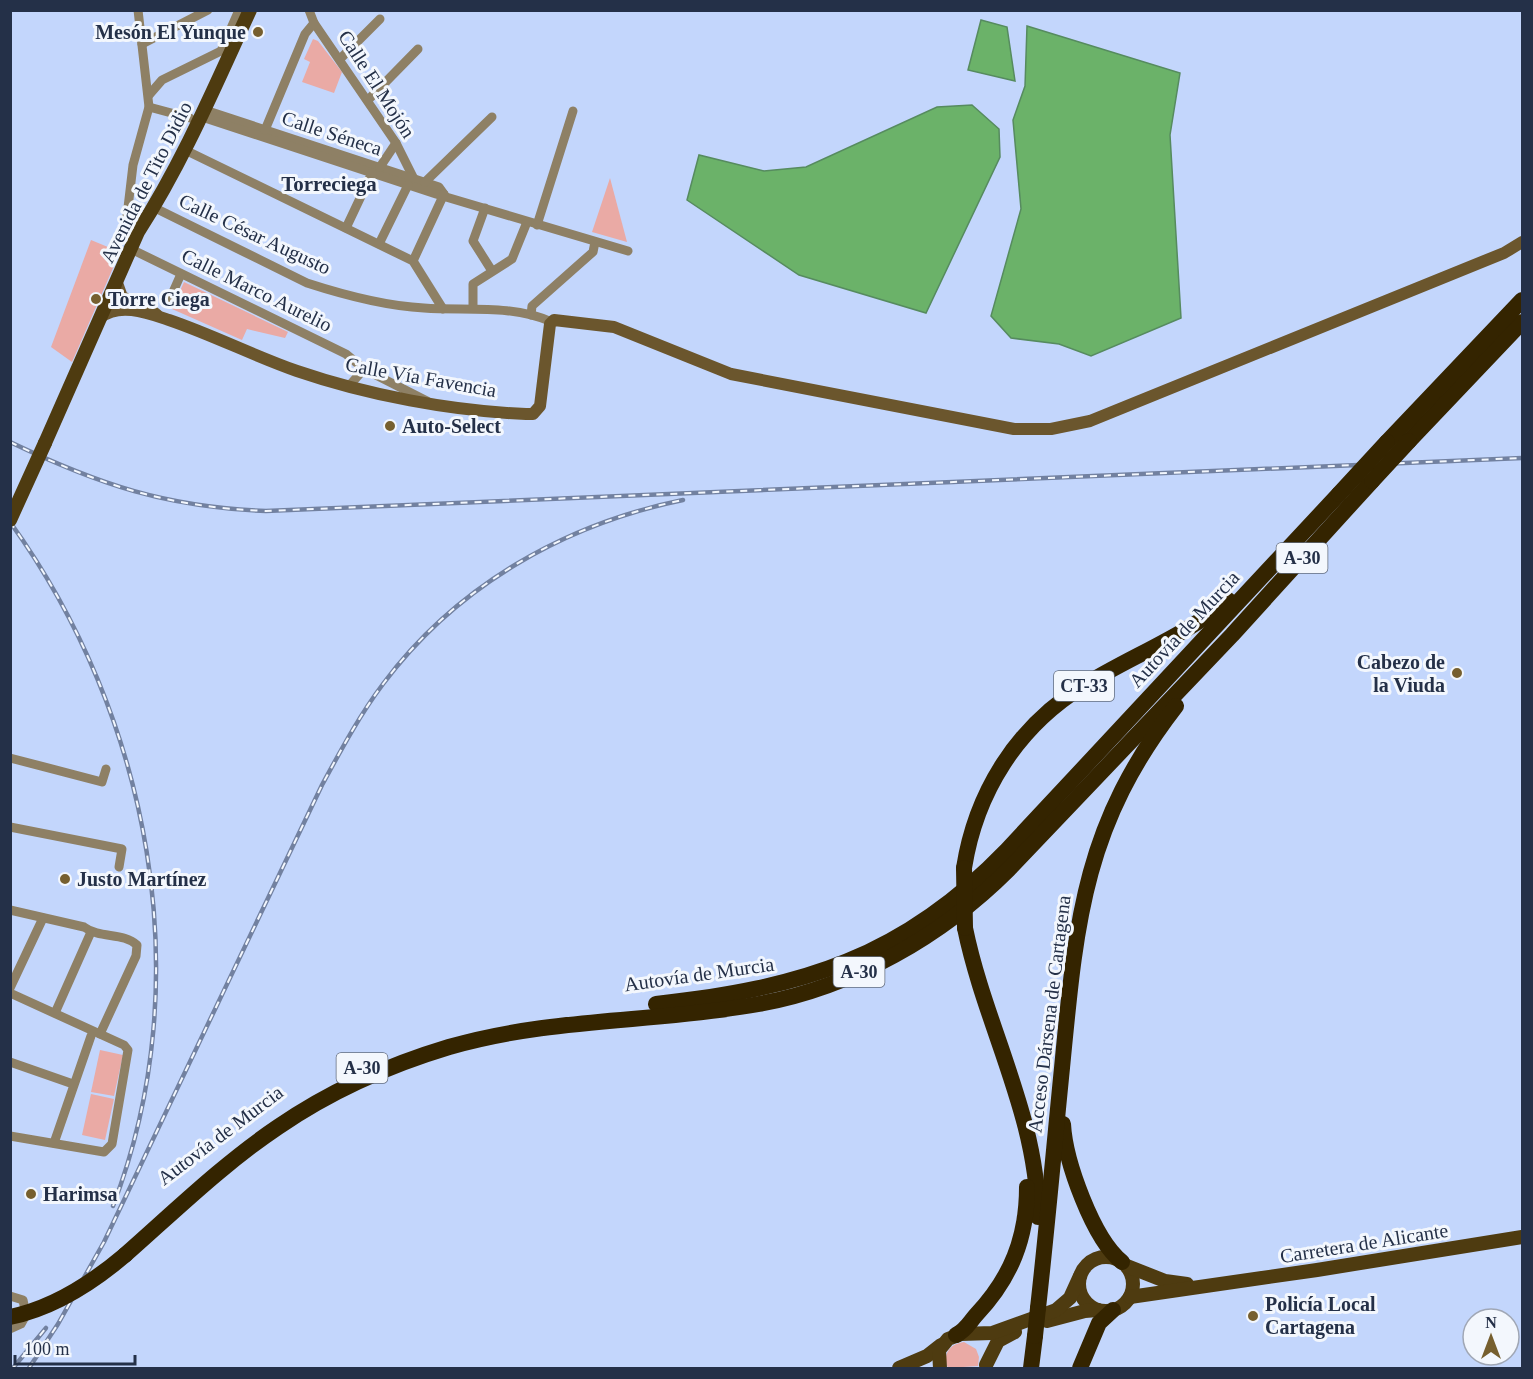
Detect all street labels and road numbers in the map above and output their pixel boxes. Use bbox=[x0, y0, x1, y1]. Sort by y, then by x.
street label: Calle El Mojón bbox=[333, 26, 420, 142]
street label: Avenida de Tito Didio bbox=[96, 98, 196, 266]
street label: Calle Séneca bbox=[279, 106, 385, 160]
street label: Calle César Augusto bbox=[175, 189, 334, 280]
street label: Calle Marco Aurelio bbox=[178, 244, 336, 336]
street label: Calle Vía Favencia bbox=[344, 353, 498, 401]
road number: A-30 bbox=[1276, 543, 1328, 573]
street label: Autovía de Murcia bbox=[1124, 566, 1244, 692]
road number: CT-33 bbox=[1054, 671, 1114, 701]
street label: Acceso Dársena de Cartagena bbox=[1023, 894, 1076, 1134]
street label: Autovía de Murcia bbox=[623, 953, 775, 995]
road number: A-30 bbox=[834, 957, 884, 987]
road number: A-30 bbox=[336, 1053, 388, 1083]
street label: Autovía de Murcia bbox=[153, 1081, 287, 1189]
street label: Carretera de Alicante bbox=[1278, 1219, 1450, 1267]

